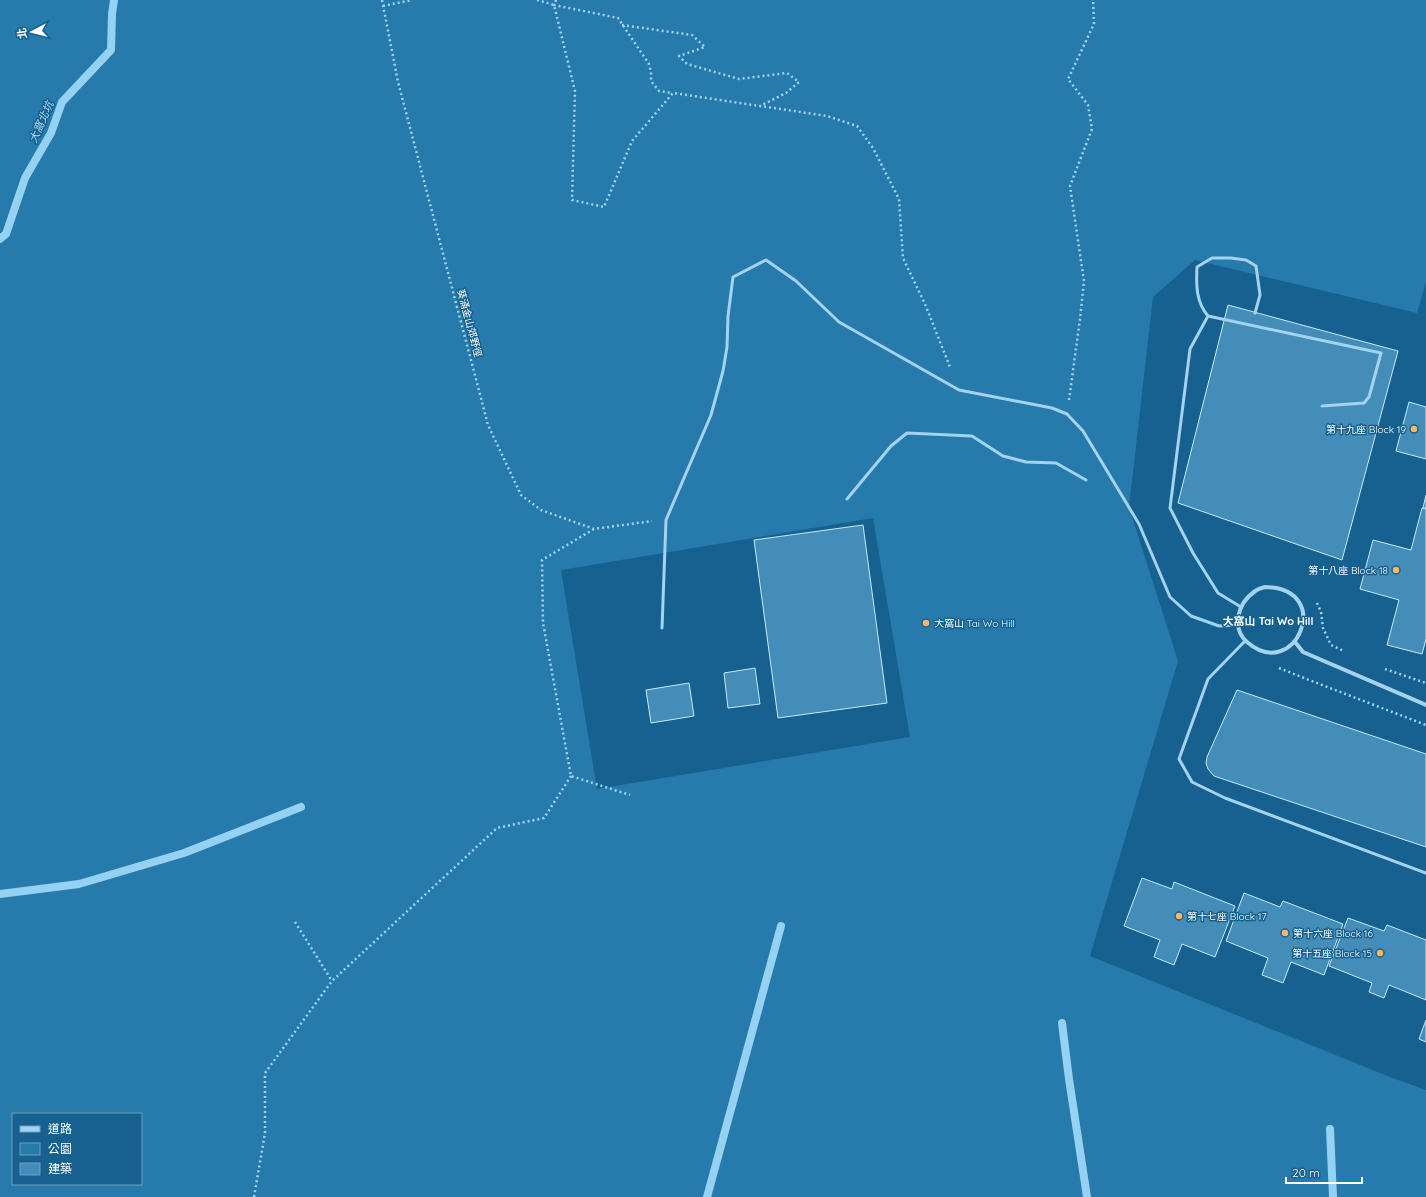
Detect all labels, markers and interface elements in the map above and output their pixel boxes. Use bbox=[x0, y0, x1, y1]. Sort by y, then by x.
north arrow bbox=[12, 12, 52, 52]
text: 北 bbox=[14, 27, 30, 40]
water label: 大窩北坑 bbox=[26, 97, 57, 145]
street label: 葵涌金山郊野徑 bbox=[454, 288, 485, 359]
place label: 第十九座 Block 19 bbox=[1326, 423, 1406, 436]
marker: 第十九座 Block 19 bbox=[1409, 424, 1419, 434]
place label: 第十八座 Block 18 bbox=[1308, 564, 1388, 577]
marker: 第十八座 Block 18 bbox=[1391, 565, 1401, 575]
district label: 大窩山 Tai Wo Hill bbox=[1222, 614, 1314, 628]
place label: 大窩山 Tai Wo Hill bbox=[934, 617, 1015, 630]
marker: 大窩山 Tai Wo Hill bbox=[921, 618, 931, 628]
place label: 第十七座 Block 17 bbox=[1187, 910, 1267, 923]
marker: 第十七座 Block 17 bbox=[1174, 911, 1184, 921]
place label: 第十六座 Block 16 bbox=[1293, 927, 1373, 940]
marker: 第十六座 Block 16 bbox=[1280, 928, 1290, 938]
place label: 第十五座 Block 15 bbox=[1292, 947, 1372, 960]
marker: 第十五座 Block 15 bbox=[1375, 948, 1385, 958]
legend bbox=[12, 1113, 142, 1185]
text: 道路 bbox=[48, 1121, 72, 1136]
text: 公園 bbox=[48, 1141, 72, 1156]
scale bar bbox=[1286, 1159, 1362, 1185]
text: 建築 bbox=[48, 1161, 72, 1176]
text: 20 m bbox=[1292, 1165, 1320, 1180]

